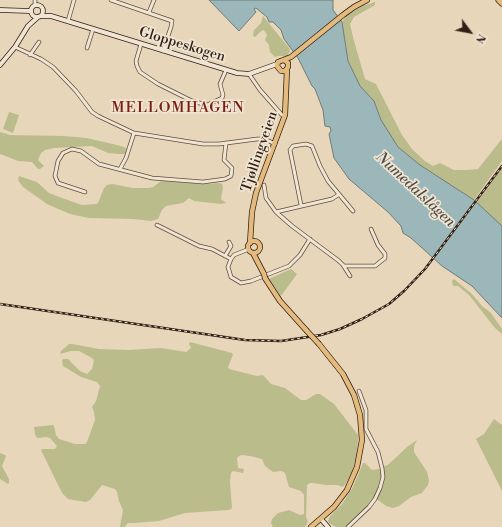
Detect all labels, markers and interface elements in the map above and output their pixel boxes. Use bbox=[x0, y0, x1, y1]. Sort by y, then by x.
north arrow bbox=[450, 12, 490, 52]
street label: Gloppeskogen bbox=[137, 24, 227, 66]
text: N bbox=[472, 31, 488, 46]
district label: MELLOMHAGEN bbox=[111, 99, 245, 117]
street label: Tjøllingveien bbox=[238, 109, 282, 195]
water label: Numedalslågen bbox=[372, 149, 458, 231]

